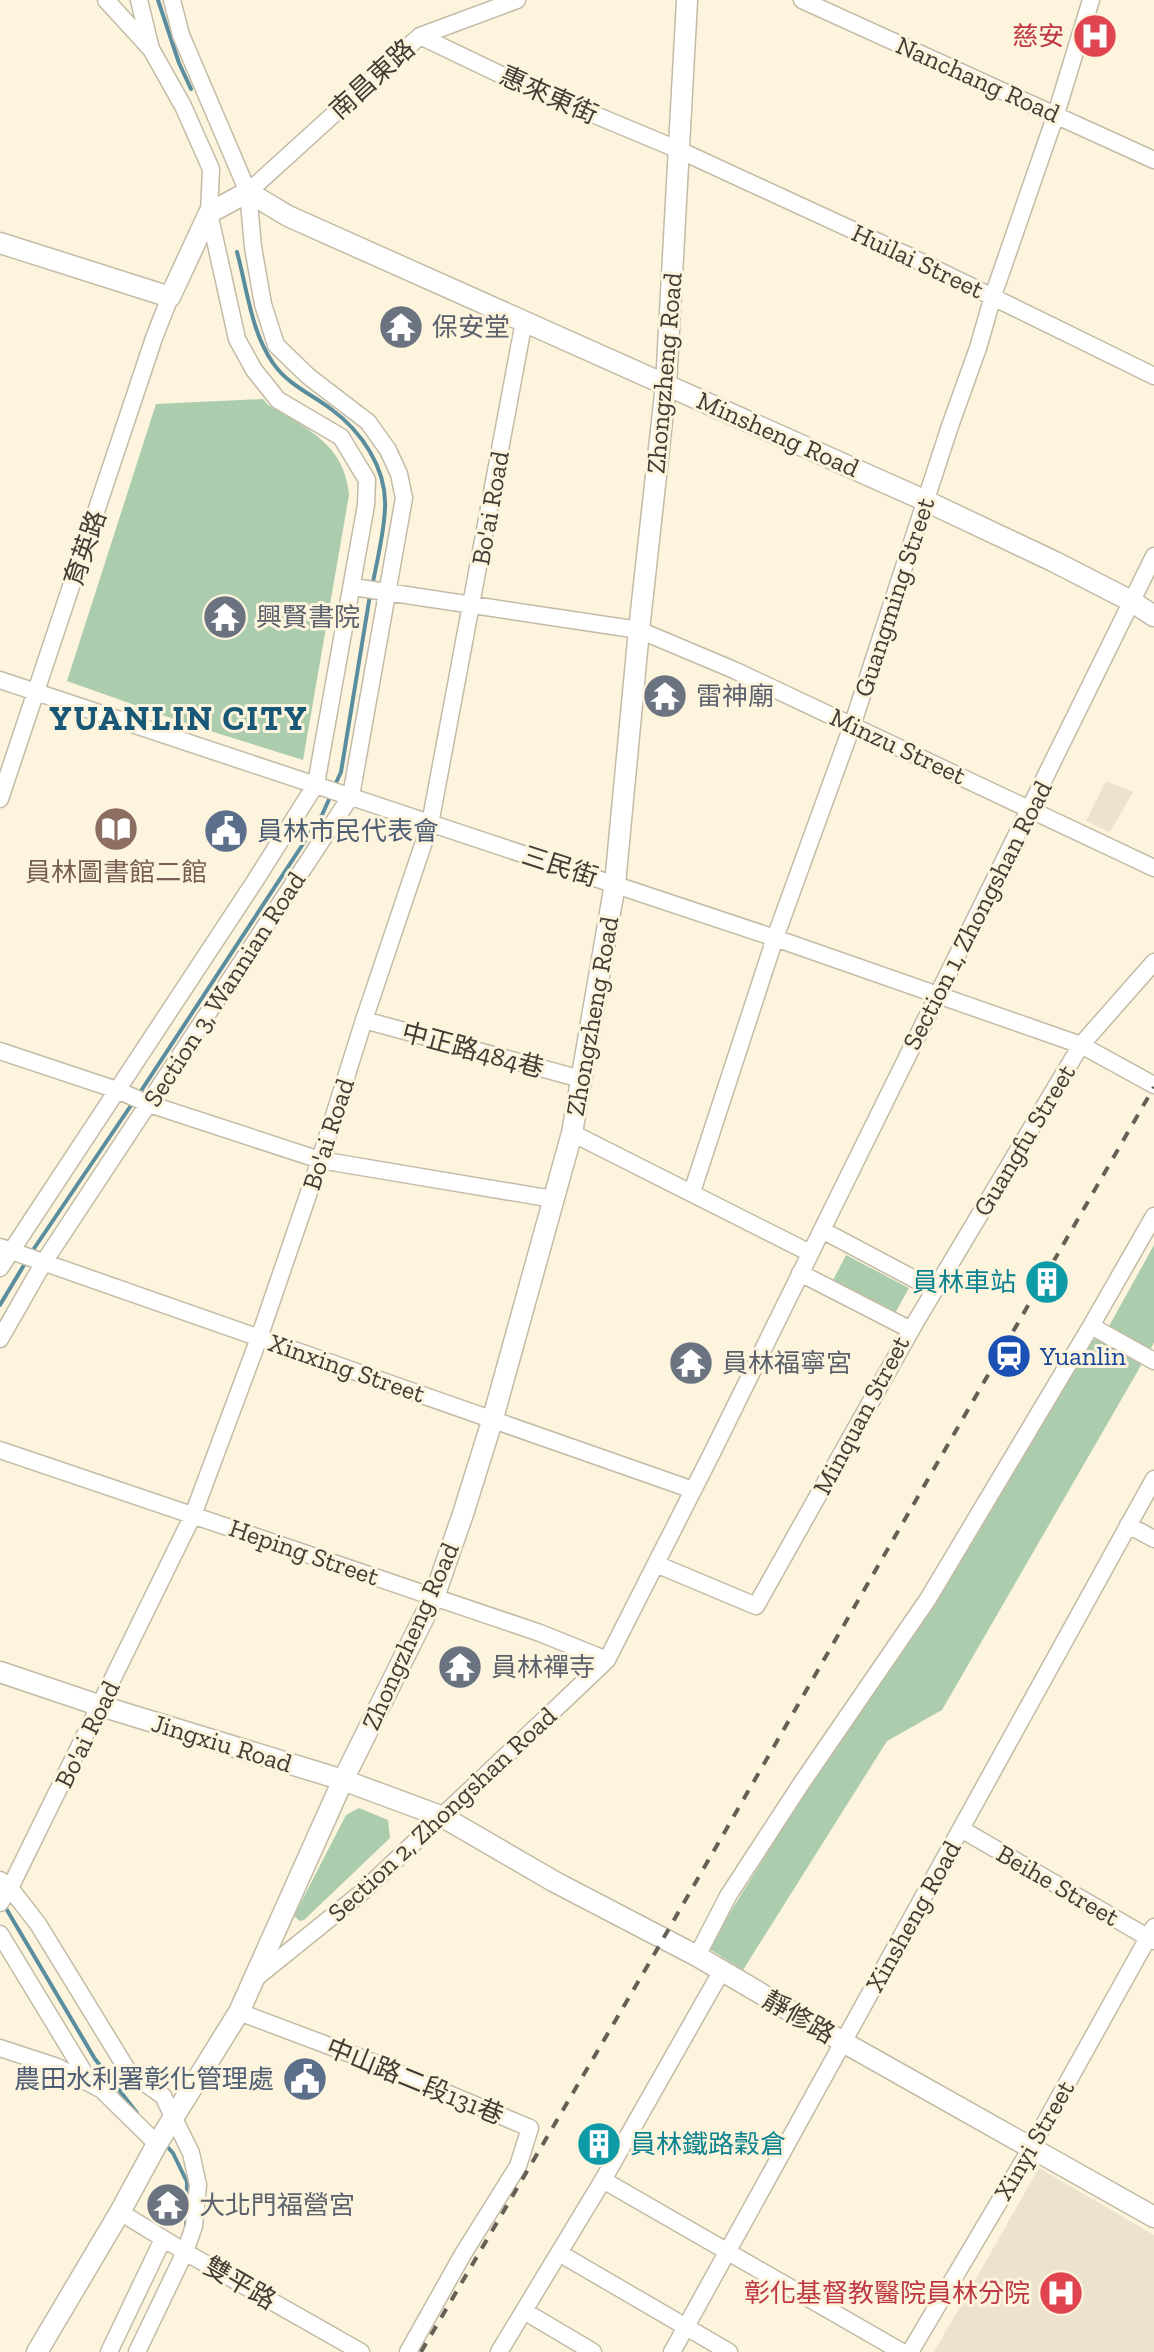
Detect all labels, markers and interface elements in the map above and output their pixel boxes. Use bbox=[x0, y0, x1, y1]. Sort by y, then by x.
hospital icon: 慈安 bbox=[1071, 12, 1119, 60]
place label: 慈安 bbox=[1012, 20, 1064, 52]
street label: Nanchang Road bbox=[891, 29, 1065, 129]
street label: 南昌東路 bbox=[323, 32, 421, 126]
street label: 惠來東街 bbox=[495, 59, 603, 131]
street label: Huilai Street bbox=[847, 216, 989, 306]
street label: Zhongzheng Road bbox=[639, 271, 689, 475]
temple icon: 保安堂 bbox=[377, 303, 425, 351]
place label: 保安堂 bbox=[432, 311, 510, 343]
street label: Minsheng Road bbox=[692, 384, 864, 484]
street label: Bo'ai Road bbox=[464, 448, 516, 568]
street label: Guangming Street bbox=[847, 493, 941, 701]
street label: 育英路 bbox=[57, 506, 113, 590]
temple icon: 興賢書院 bbox=[201, 593, 249, 641]
place label: 興賢書院 bbox=[256, 601, 360, 633]
temple icon: 雷神廟 bbox=[641, 672, 689, 720]
place label: 雷神廟 bbox=[696, 680, 774, 712]
district label: YUANLIN CITY bbox=[50, 698, 308, 739]
street label: Minzu Street bbox=[825, 701, 971, 792]
street label: Section 1, Zhongshan Road bbox=[895, 775, 1059, 1055]
library icon: 員林圖書館二館 bbox=[92, 805, 140, 853]
public building icon: 員林市民代表會 bbox=[202, 807, 250, 855]
place label: 員林市民代表會 bbox=[257, 815, 439, 847]
street label: 三民街 bbox=[518, 839, 602, 893]
place label: 員林圖書館二館 bbox=[25, 856, 207, 888]
street label: Section 3, Wannian Road bbox=[136, 865, 312, 1113]
street label: Zhongzheng Road bbox=[559, 914, 625, 1118]
street label: 中正路484巷 bbox=[398, 1016, 548, 1084]
street label: Guangfu Street bbox=[966, 1058, 1082, 1222]
street label: Bo'ai Road bbox=[295, 1074, 361, 1194]
building icon: 員林車站 bbox=[1023, 1258, 1071, 1306]
place label: 員林車站 bbox=[912, 1266, 1016, 1298]
street label: Xinxing Street bbox=[265, 1326, 430, 1410]
street label: Minquan Street bbox=[806, 1330, 916, 1500]
station icon: Yuanlin bbox=[985, 1332, 1033, 1380]
temple icon: 員林福寧宮 bbox=[667, 1339, 715, 1387]
place label: Yuanlin bbox=[1039, 1340, 1126, 1372]
place label: 員林福寧宮 bbox=[722, 1347, 852, 1379]
street label: Heping Street bbox=[225, 1511, 383, 1593]
street label: Zhongzheng Road bbox=[354, 1537, 466, 1735]
temple icon: 員林禪寺 bbox=[436, 1643, 484, 1691]
place label: 員林禪寺 bbox=[491, 1651, 595, 1683]
street label: Bo'ai Road bbox=[47, 1675, 127, 1793]
street label: Section 2, Zhongshan Road bbox=[321, 1700, 563, 1928]
street label: Jingxiu Road bbox=[148, 1707, 296, 1779]
street label: Xinsheng Road bbox=[858, 1835, 968, 1997]
street label: Beihe Street bbox=[991, 1837, 1125, 1933]
street label: 靜修路 bbox=[757, 1984, 841, 2050]
street label: 中山路二段131巷 bbox=[322, 2031, 508, 2131]
public building icon: 農田水利署彰化管理處 bbox=[281, 2055, 329, 2103]
place label: 農田水利署彰化管理處 bbox=[14, 2063, 274, 2095]
street label: Xinyi Street bbox=[987, 2074, 1081, 2206]
building icon: 員林鐵路穀倉 bbox=[575, 2120, 623, 2168]
place label: 員林鐵路穀倉 bbox=[630, 2128, 786, 2160]
temple icon: 大北門福營宮 bbox=[144, 2181, 192, 2229]
place label: 大北門福營宮 bbox=[199, 2189, 355, 2221]
street label: 雙平路 bbox=[198, 2250, 282, 2316]
hospital icon: 彰化基督教醫院員林分院 bbox=[1037, 2269, 1085, 2317]
place label: 彰化基督教醫院員林分院 bbox=[744, 2277, 1030, 2309]

